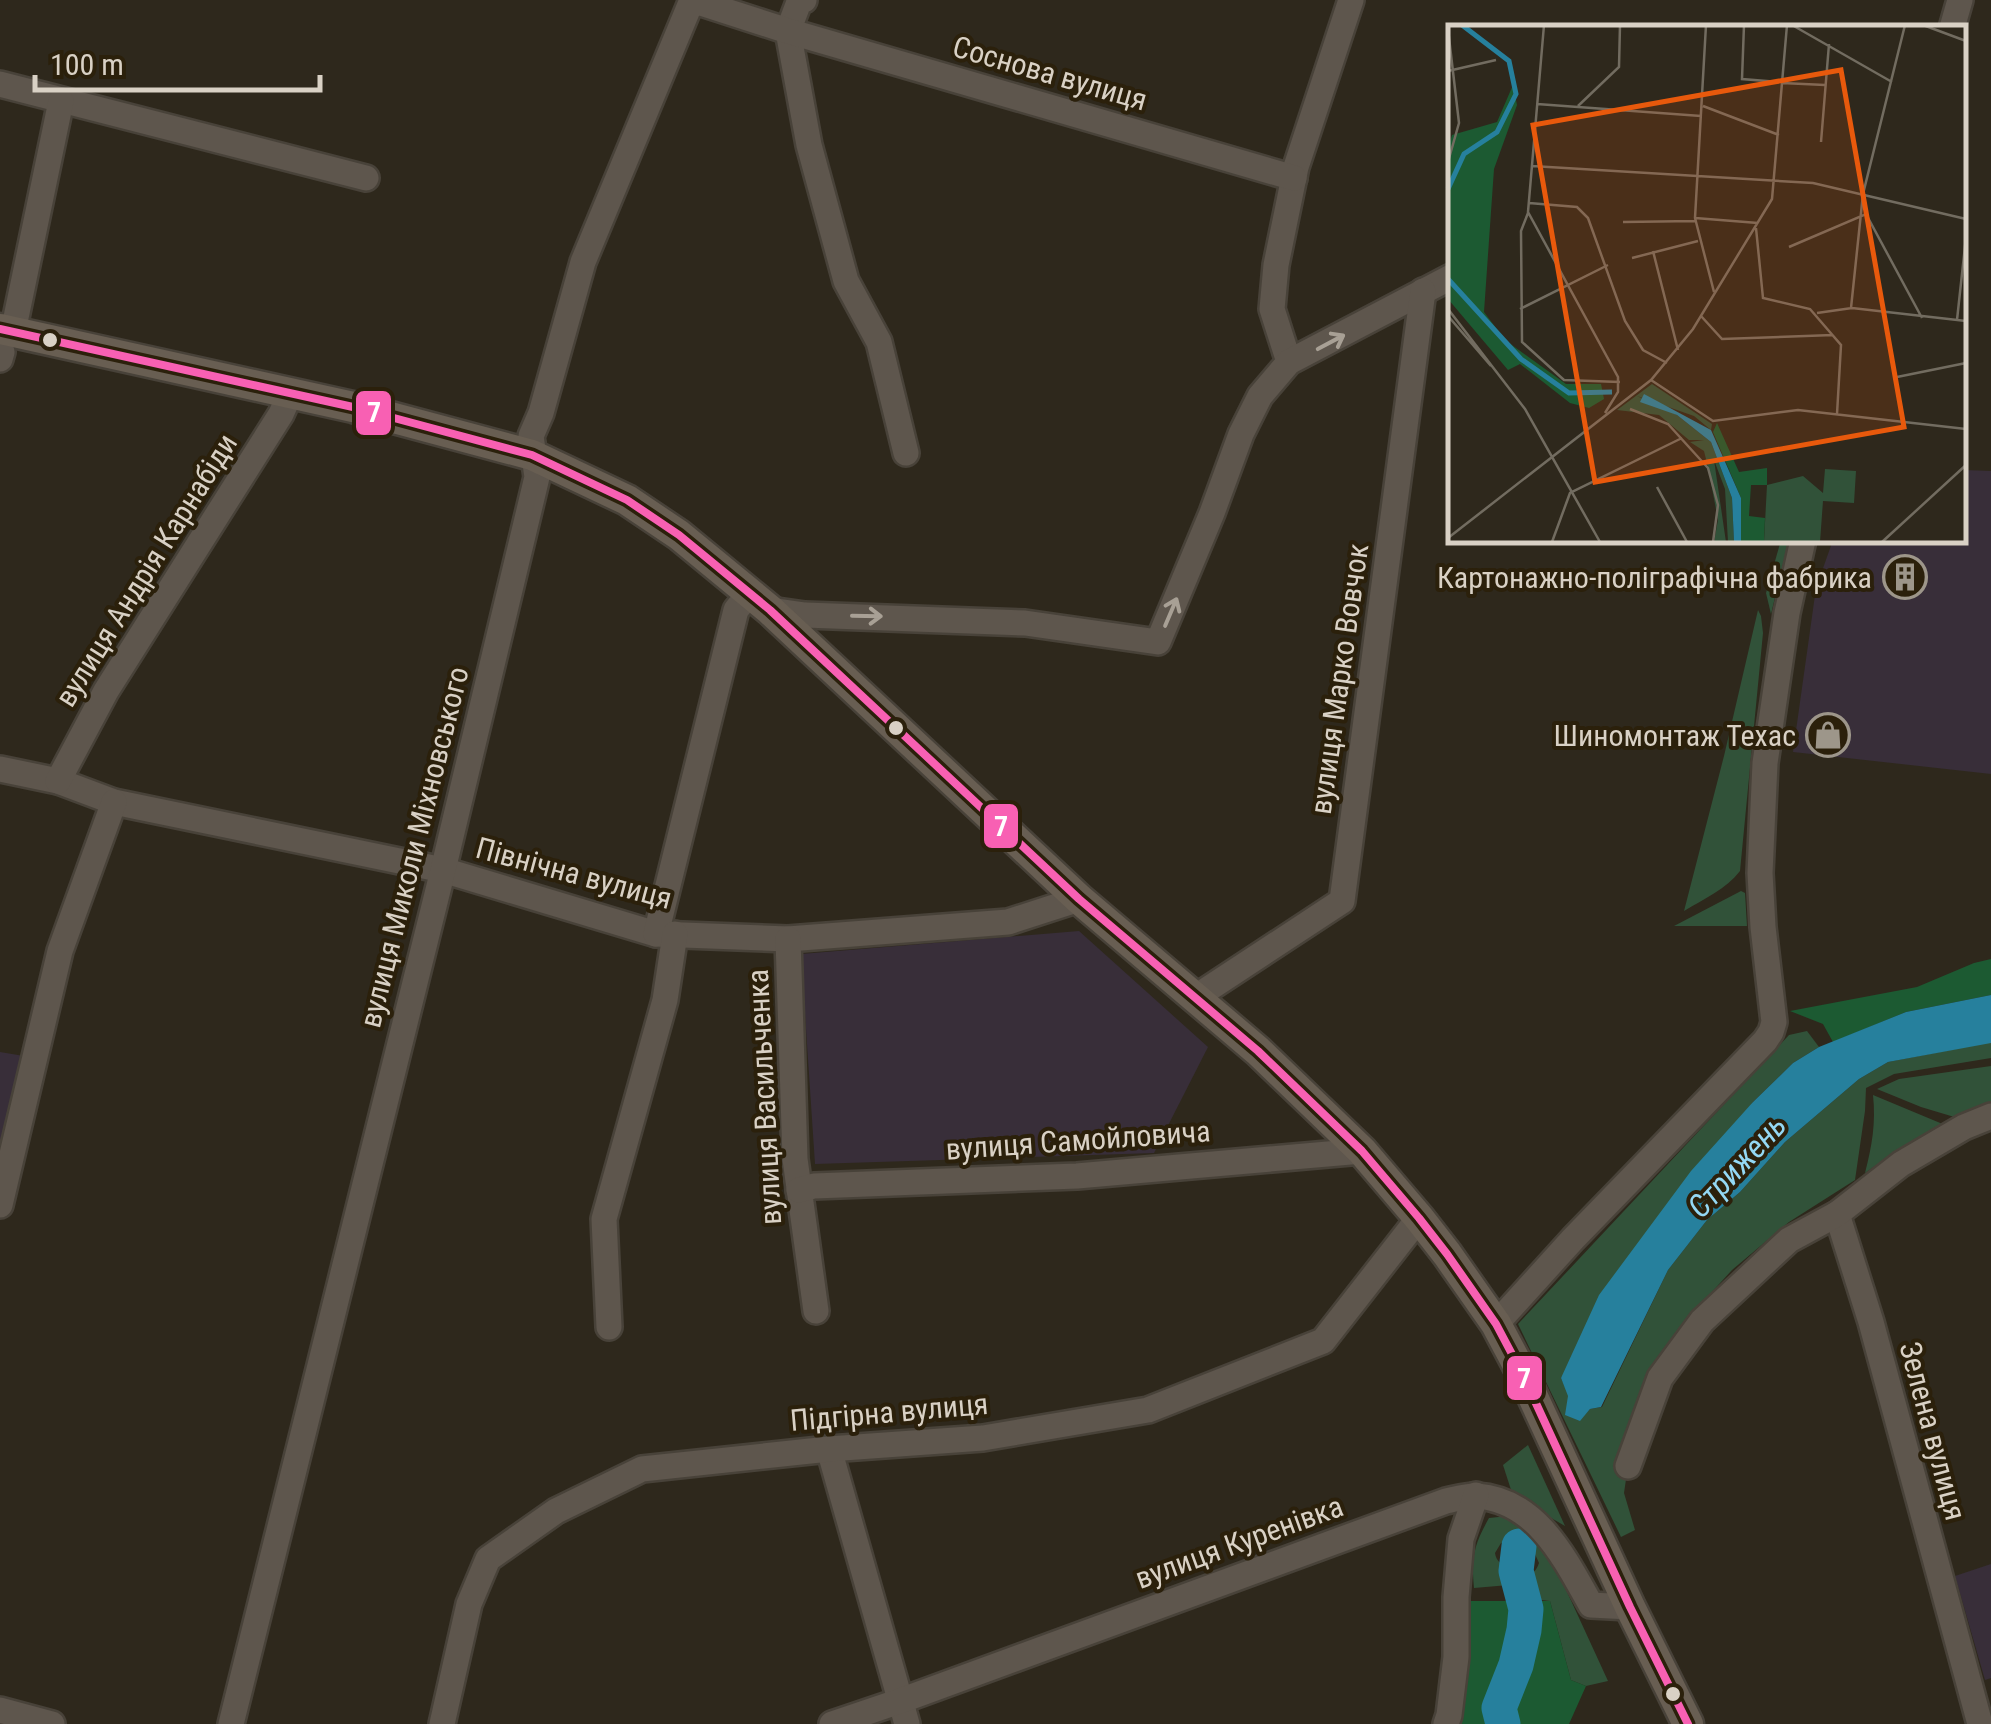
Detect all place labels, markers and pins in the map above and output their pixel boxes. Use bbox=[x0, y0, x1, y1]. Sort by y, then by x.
unlabelled marker bbox=[40, 330, 60, 350]
building icon: Картонажно-поліграфічна фабрика bbox=[1882, 554, 1928, 600]
place label: Картонажно-поліграфічна фабрика bbox=[1437, 560, 1872, 595]
shop icon: Шиномонтаж Техас bbox=[1805, 712, 1851, 758]
unlabelled marker bbox=[886, 718, 906, 738]
place label: Шиномонтаж Техас bbox=[1554, 718, 1796, 753]
unlabelled marker bbox=[1663, 1684, 1683, 1704]

